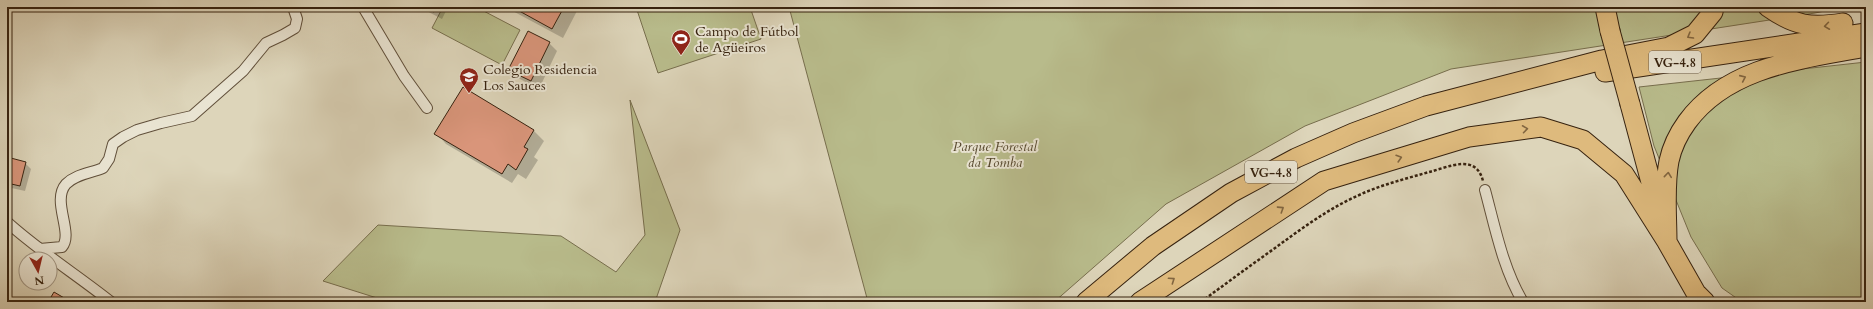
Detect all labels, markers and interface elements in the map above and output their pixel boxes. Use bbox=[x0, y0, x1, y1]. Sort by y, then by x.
one-way arrow bbox=[1824, 21, 1831, 30]
place label: Campo de Fútbol de Agüeiros bbox=[695, 22, 799, 57]
sports icon: Campo de Fútbol de Agüeiros bbox=[670, 28, 692, 56]
one-way arrow bbox=[1687, 32, 1694, 39]
road number: VG-4.8 bbox=[1649, 51, 1701, 73]
place label: Colegio Residencia Los Sauces bbox=[483, 60, 597, 95]
school or university icon: Colegio Residencia Los Sauces bbox=[458, 66, 480, 94]
one-way arrow bbox=[1739, 75, 1746, 83]
one-way arrow bbox=[1522, 125, 1528, 134]
park label: Parque Forestal da Tomba bbox=[953, 137, 1038, 172]
one-way arrow bbox=[1395, 154, 1402, 163]
road number: VG-4.8 bbox=[1245, 161, 1297, 183]
one-way arrow bbox=[1663, 172, 1672, 178]
one-way arrow bbox=[1276, 207, 1283, 214]
north arrow bbox=[18, 251, 58, 291]
text: N bbox=[33, 272, 45, 289]
one-way arrow bbox=[1168, 277, 1175, 285]

